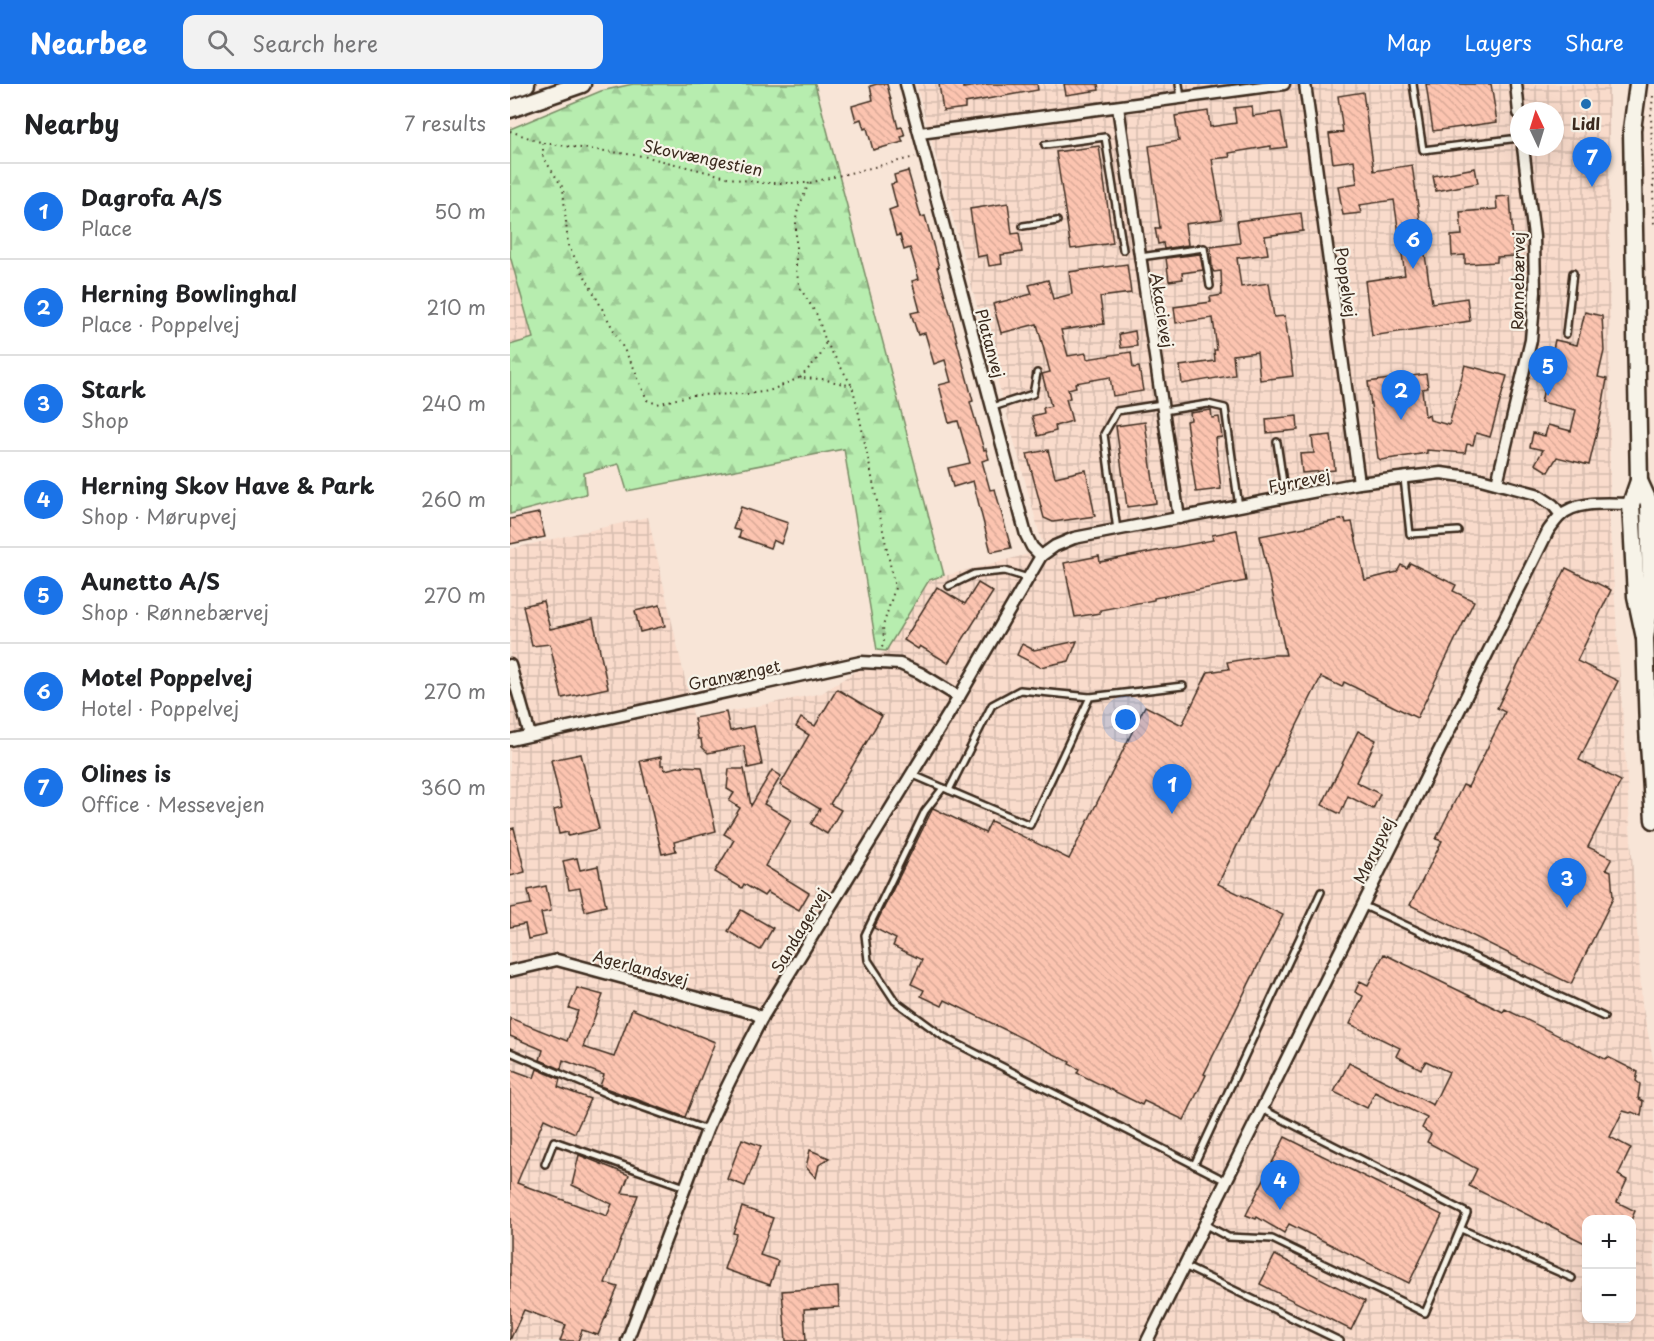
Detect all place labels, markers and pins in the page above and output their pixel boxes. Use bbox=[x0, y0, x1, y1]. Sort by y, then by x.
marker: Lidl bbox=[1579, 97, 1593, 111]
place label: Lidl bbox=[1572, 111, 1600, 135]
pin: 7 bbox=[1572, 138, 1612, 187]
pin: 6 bbox=[1394, 220, 1432, 269]
pin: 5 bbox=[1528, 346, 1568, 396]
pin: 2 bbox=[1382, 370, 1420, 420]
pin: 1 bbox=[1152, 764, 1192, 814]
pin: 3 bbox=[1548, 858, 1586, 908]
pin: 4 bbox=[1260, 1160, 1300, 1210]

